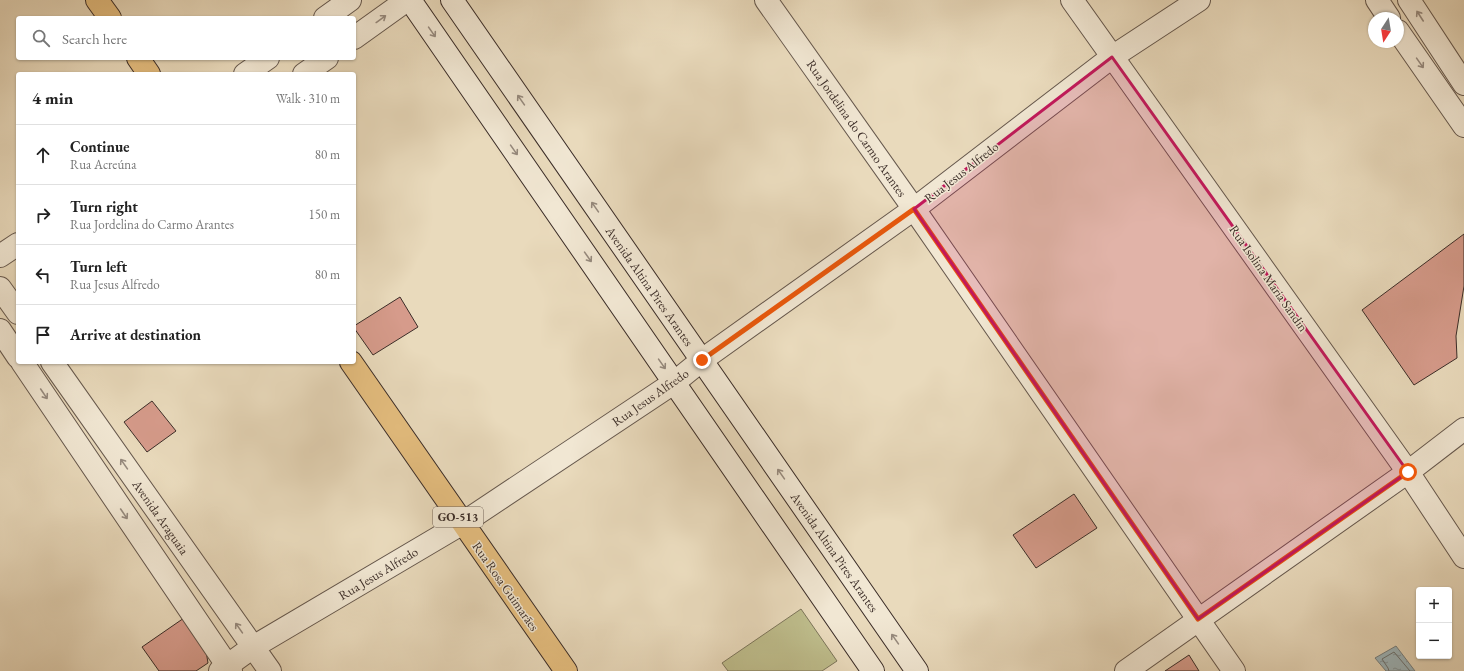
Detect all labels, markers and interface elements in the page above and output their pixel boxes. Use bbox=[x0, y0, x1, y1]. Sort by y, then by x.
one-way arrow bbox=[1415, 11, 1424, 22]
north arrow bbox=[1368, 12, 1404, 48]
one-way arrow bbox=[375, 15, 386, 23]
search box bbox=[16, 16, 356, 60]
one-way arrow bbox=[428, 26, 436, 37]
icon: search bbox=[30, 27, 52, 49]
text: Search here bbox=[62, 29, 127, 48]
street label: Rua Jordelina do Carmo Arantes bbox=[803, 56, 911, 200]
one-way arrow bbox=[1416, 57, 1424, 68]
text: 4 min bbox=[32, 87, 73, 109]
text: Walk · 310 m bbox=[276, 90, 340, 107]
one-way arrow bbox=[517, 94, 525, 105]
text: Continue bbox=[70, 137, 130, 156]
street label: Rua Jesus Alfredo bbox=[921, 138, 1002, 207]
icon: ahead bbox=[32, 144, 54, 166]
one-way arrow bbox=[510, 145, 518, 156]
text: 80 m bbox=[315, 146, 340, 163]
text: Rua Acreúna bbox=[70, 156, 136, 173]
text: Turn right bbox=[70, 197, 138, 216]
one-way arrow bbox=[591, 201, 599, 212]
icon: right bbox=[32, 204, 54, 226]
text: 150 m bbox=[309, 206, 340, 223]
text: Rua Jordelina do Carmo Arantes bbox=[70, 216, 234, 233]
street label: Avenida Altina Pires Arantes bbox=[601, 222, 697, 349]
street label: Rua Isolina Maria Sandin bbox=[1225, 222, 1312, 335]
one-way arrow bbox=[584, 252, 592, 263]
text: Turn left bbox=[70, 257, 127, 276]
icon: left bbox=[32, 264, 54, 286]
text: 80 m bbox=[315, 266, 340, 283]
text: Rua Jesus Alfredo bbox=[70, 276, 160, 293]
icon: arrive bbox=[32, 324, 54, 346]
text: Arrive at destination bbox=[70, 325, 201, 344]
route end bbox=[693, 351, 711, 369]
one-way arrow bbox=[658, 358, 666, 369]
street label: Rua Jesus Alfredo bbox=[609, 365, 692, 430]
one-way arrow bbox=[39, 389, 48, 400]
one-way arrow bbox=[120, 459, 128, 470]
route start bbox=[1399, 463, 1417, 481]
one-way arrow bbox=[777, 469, 785, 480]
street label: Avenida Araguaia bbox=[128, 476, 193, 559]
street label: Avenida Altina Pires Arantes bbox=[786, 488, 882, 615]
road number: GO-513 bbox=[433, 507, 483, 527]
one-way arrow bbox=[120, 508, 128, 519]
street label: Rua Rosa Guimarães bbox=[468, 538, 543, 634]
street label: Rua Jesus Alfredo bbox=[335, 543, 421, 604]
map controls bbox=[1416, 587, 1452, 659]
button: + bbox=[1416, 587, 1452, 623]
one-way arrow bbox=[235, 622, 243, 633]
button: − bbox=[1416, 623, 1452, 659]
one-way arrow bbox=[891, 634, 899, 645]

